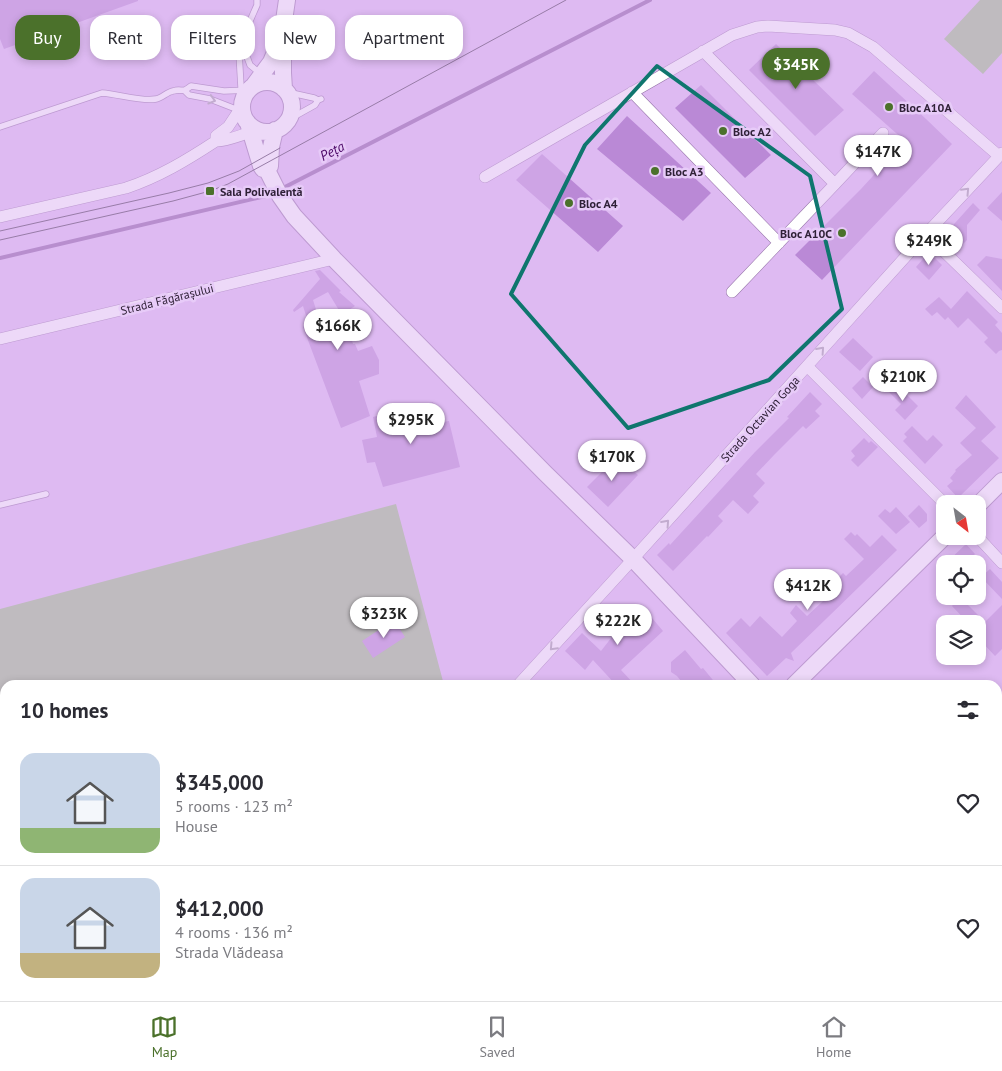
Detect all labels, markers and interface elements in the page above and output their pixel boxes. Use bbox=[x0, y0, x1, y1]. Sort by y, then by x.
chip: Buy bbox=[15, 15, 80, 60]
chip: Rent bbox=[90, 15, 161, 60]
chip: Filters bbox=[171, 15, 255, 60]
chip: New bbox=[265, 15, 335, 60]
chip: Apartment bbox=[345, 15, 463, 60]
pin: $345K bbox=[761, 48, 831, 90]
text: $345K bbox=[773, 54, 819, 74]
one-way arrow bbox=[207, 95, 215, 105]
place label: Bloc A10A bbox=[899, 100, 952, 115]
marker: Bloc A10A bbox=[883, 101, 895, 113]
place label: Bloc A2 bbox=[733, 124, 772, 139]
marker: Bloc A2 bbox=[717, 125, 729, 137]
pin: $147K bbox=[843, 134, 913, 177]
water label: Peța bbox=[317, 137, 347, 165]
text: $147K bbox=[855, 141, 901, 161]
place label: Bloc A3 bbox=[665, 164, 704, 179]
marker: Bloc A3 bbox=[649, 165, 661, 177]
place label: Sala Polivalentă bbox=[220, 184, 302, 199]
marker: Sala Polivalentă bbox=[204, 185, 216, 197]
one-way arrow bbox=[960, 188, 969, 197]
place label: Bloc A4 bbox=[579, 196, 618, 211]
marker: Bloc A4 bbox=[563, 197, 575, 209]
pin: $249K bbox=[894, 224, 964, 266]
place label: Bloc A10C bbox=[780, 226, 832, 241]
marker: Bloc A10C bbox=[836, 227, 848, 239]
text: $249K bbox=[906, 230, 952, 250]
street label: Strada Făgărașului bbox=[119, 280, 215, 318]
pin: $166K bbox=[303, 308, 373, 351]
text: $166K bbox=[315, 315, 361, 335]
one-way arrow bbox=[816, 347, 825, 356]
pin: $210K bbox=[868, 360, 938, 402]
text: $210K bbox=[880, 366, 926, 386]
street label: Strada Octavian Goga bbox=[717, 373, 803, 465]
pin: $295K bbox=[376, 402, 446, 445]
text: $295K bbox=[388, 409, 434, 429]
pin: $170K bbox=[577, 440, 647, 482]
text: $170K bbox=[589, 446, 635, 466]
north arrow bbox=[936, 495, 986, 545]
map controls bbox=[936, 495, 986, 665]
one-way arrow bbox=[660, 520, 669, 529]
button: locate bbox=[936, 555, 986, 605]
pin: $412K bbox=[773, 568, 843, 611]
text: $412K bbox=[785, 575, 831, 595]
pin: $323K bbox=[349, 596, 419, 639]
text: $323K bbox=[361, 603, 407, 623]
pin: $222K bbox=[583, 604, 653, 646]
text: $222K bbox=[595, 610, 641, 630]
button: layers bbox=[936, 615, 986, 665]
one-way arrow bbox=[550, 641, 559, 650]
icon: filters bbox=[954, 696, 982, 724]
text: 10 homes bbox=[20, 697, 108, 724]
text: $345,000 bbox=[175, 769, 264, 796]
icon: home bbox=[60, 773, 120, 833]
icon: heart bbox=[954, 789, 982, 817]
text: 5 rooms · 123 m² bbox=[175, 796, 293, 816]
text: House bbox=[175, 816, 218, 836]
text: $412,000 bbox=[175, 895, 264, 922]
icon: home bbox=[60, 898, 120, 958]
icon: heart bbox=[954, 914, 982, 942]
text: 4 rooms · 136 m² bbox=[175, 922, 293, 942]
text: Strada Vlădeasa bbox=[175, 942, 284, 962]
tab: Map bbox=[150, 1013, 178, 1061]
tab: Saved bbox=[479, 1013, 515, 1061]
tab: Home bbox=[816, 1013, 851, 1061]

